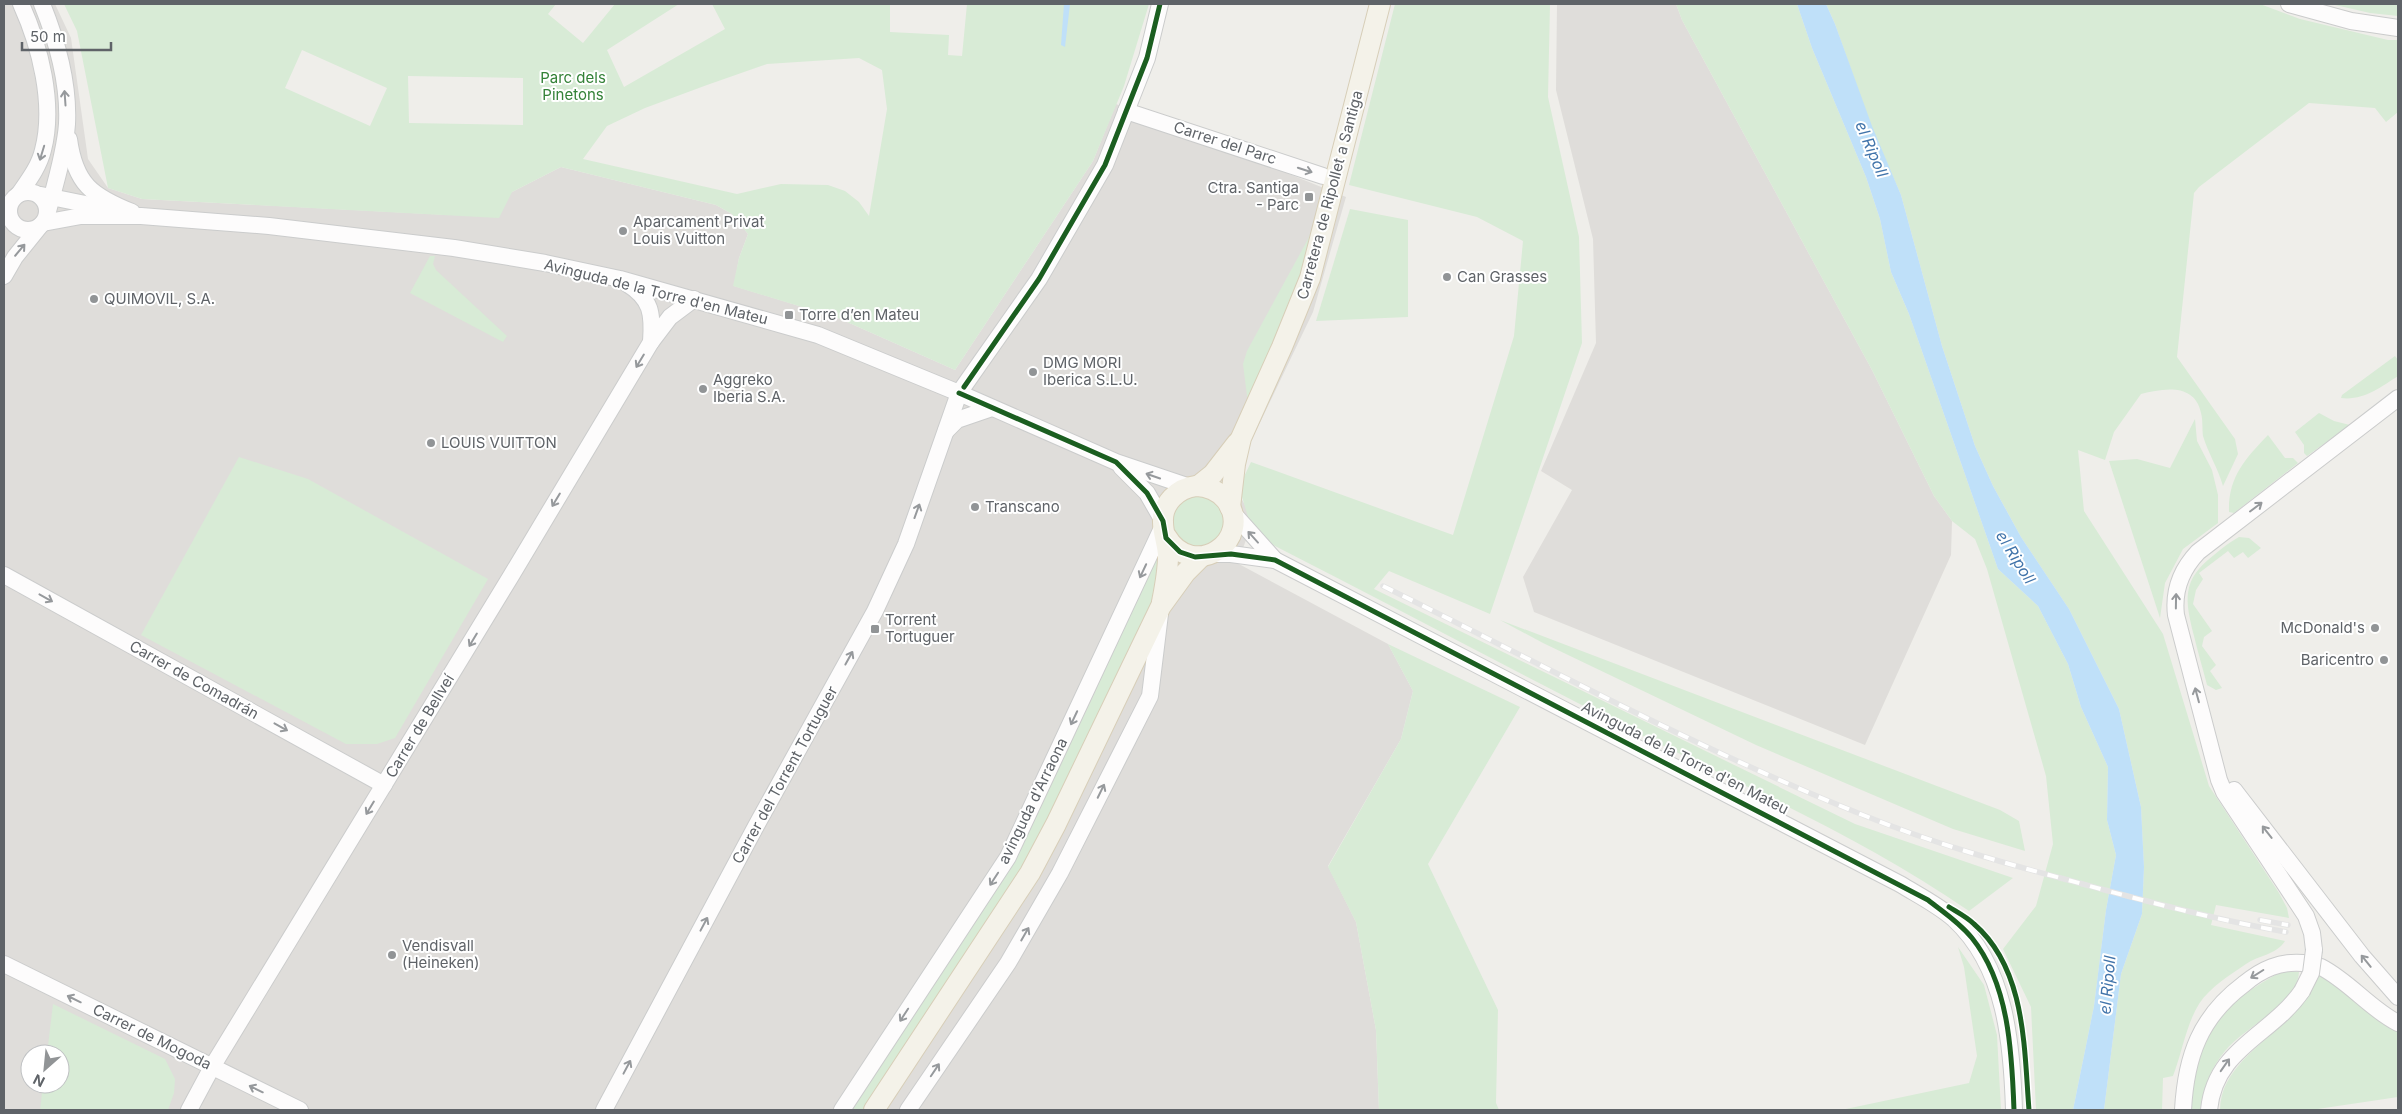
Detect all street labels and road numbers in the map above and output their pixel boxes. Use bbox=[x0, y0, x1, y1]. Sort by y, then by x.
street label: Carretera de Ripollet a Santiga bbox=[1292, 88, 1367, 301]
street label: Carrer del Parc bbox=[1171, 117, 1279, 168]
street label: Avinguda de la Torre d'en Mateu bbox=[542, 254, 770, 329]
street label: Carrer de Comadrán bbox=[126, 636, 262, 723]
street label: Carrer de Bellveí bbox=[381, 670, 458, 781]
street label: Carrer del Torrent Tortuguer bbox=[728, 682, 842, 867]
street label: Avinguda de la Torre d'en Mateu bbox=[1578, 697, 1792, 818]
street label: avinguda d'Arraona bbox=[994, 735, 1071, 867]
street label: Carrer de Mogoda bbox=[90, 1000, 215, 1074]

